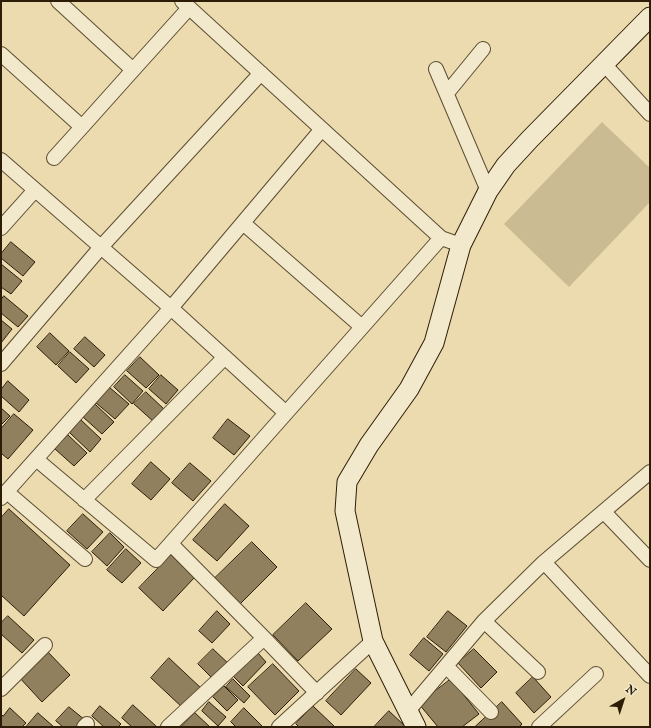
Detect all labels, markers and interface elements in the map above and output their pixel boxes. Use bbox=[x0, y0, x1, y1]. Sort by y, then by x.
north arrow bbox=[603, 680, 643, 720]
text: N bbox=[622, 682, 639, 699]

